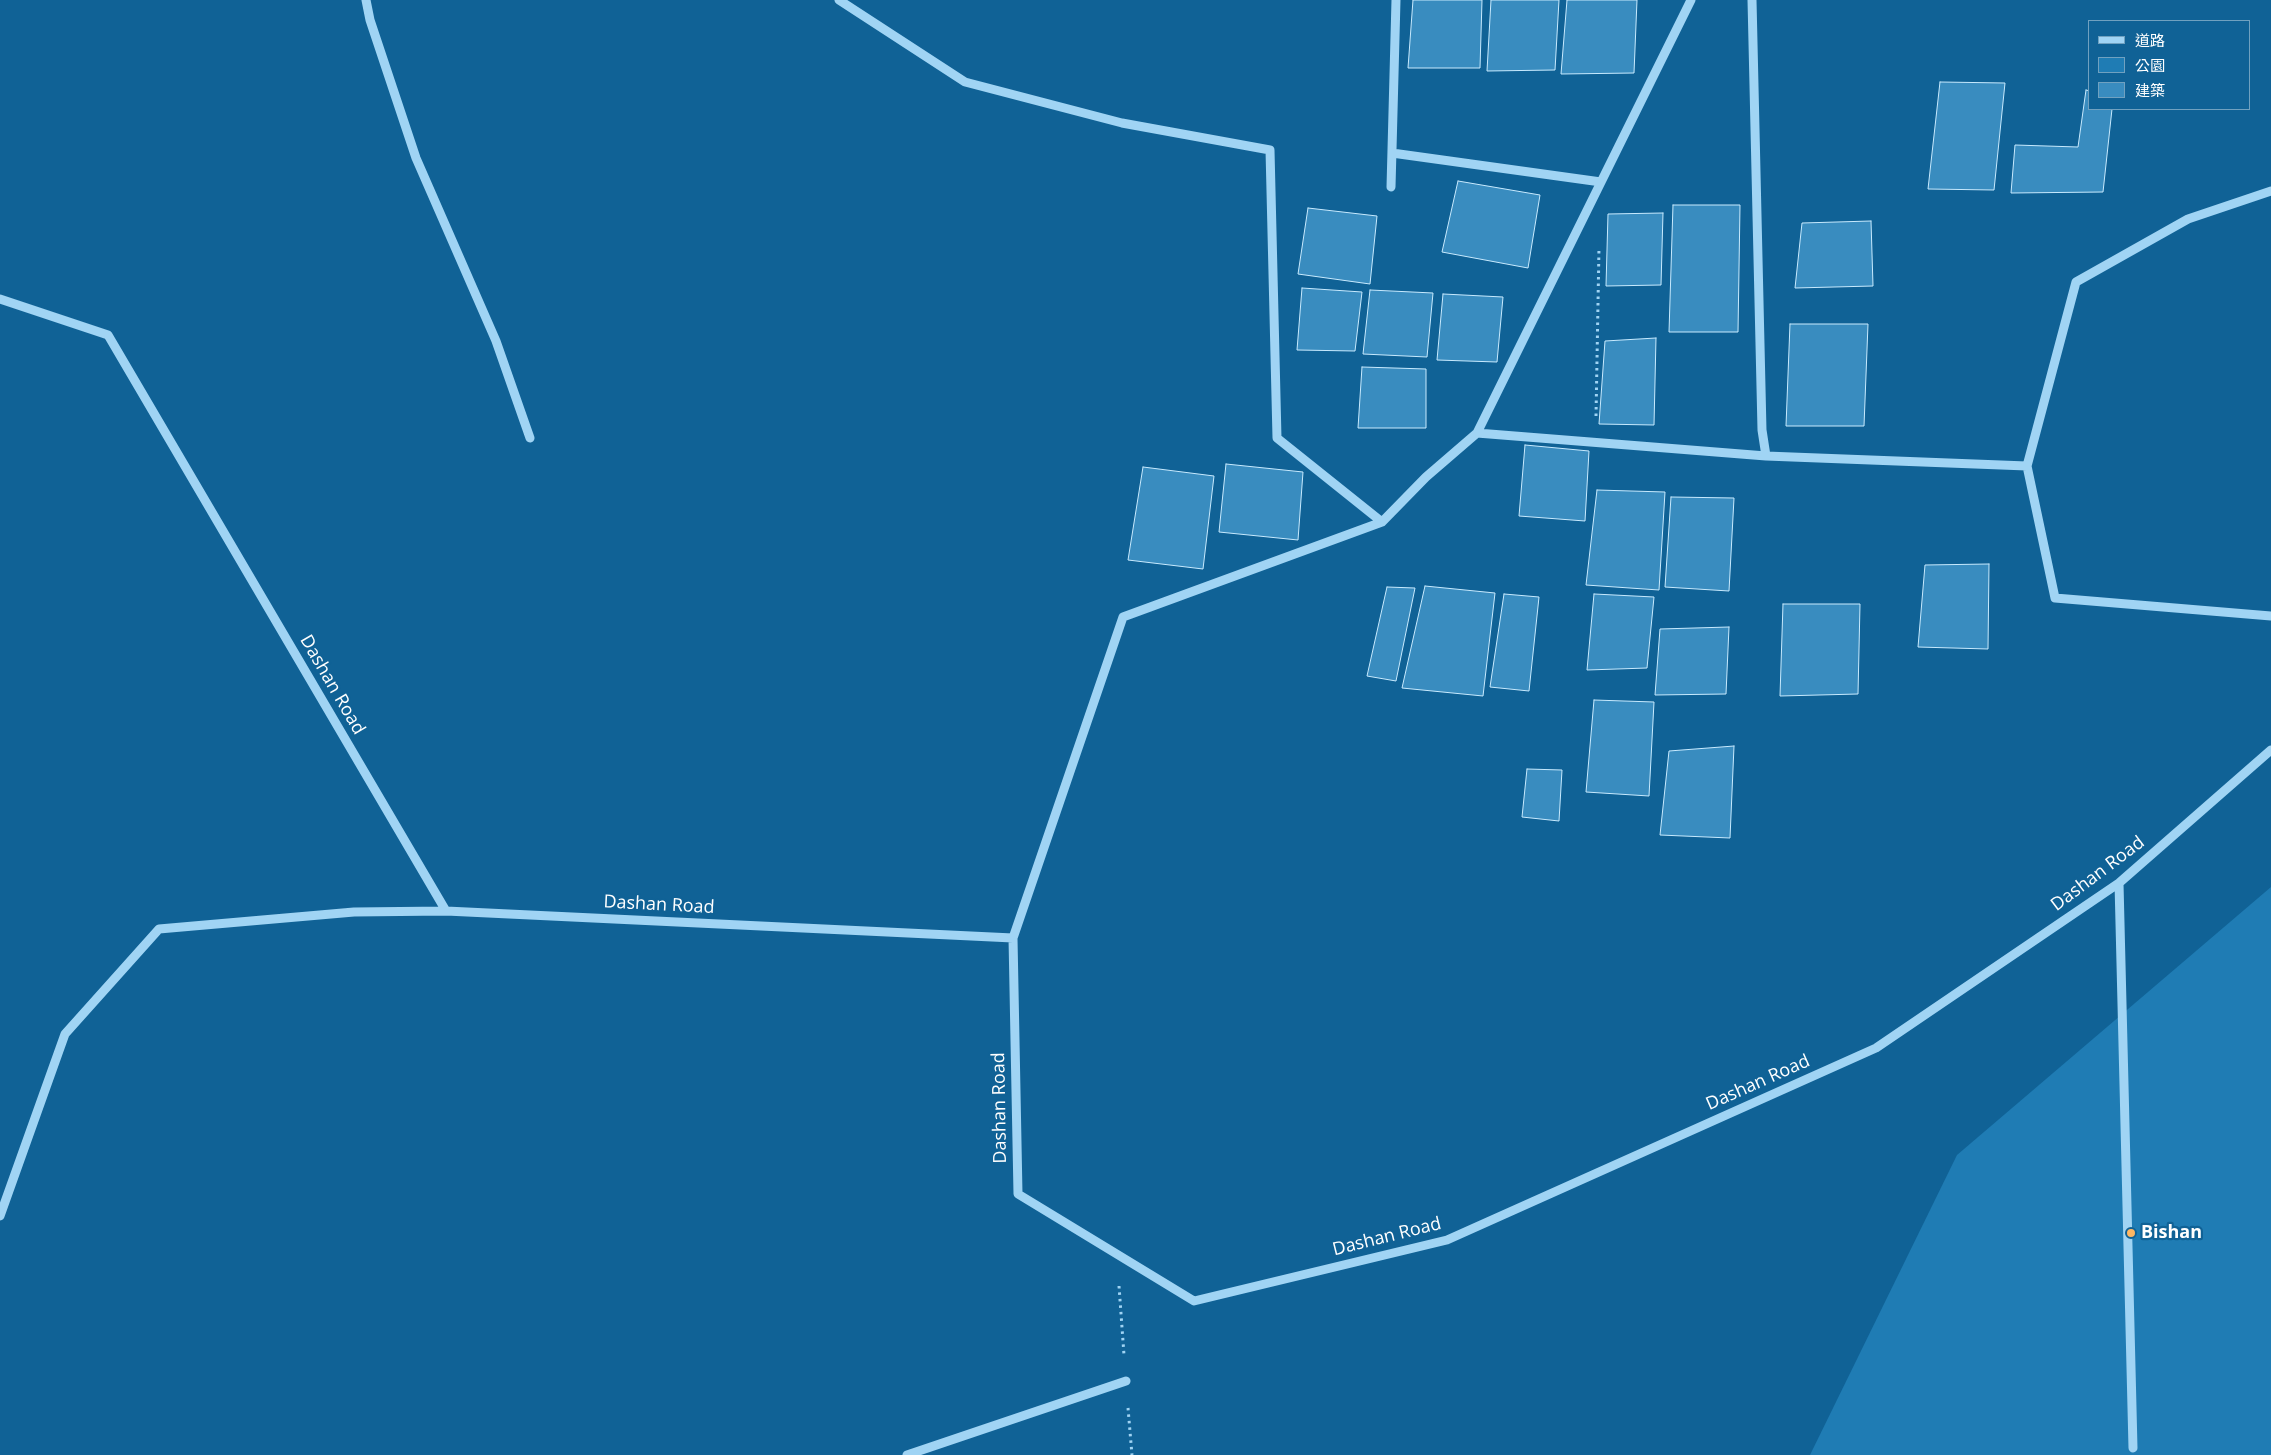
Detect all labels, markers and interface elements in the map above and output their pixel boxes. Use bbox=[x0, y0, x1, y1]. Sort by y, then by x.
legend bbox=[2088, 20, 2251, 110]
text: 道路 bbox=[2135, 30, 2165, 50]
text: 公園 bbox=[2135, 55, 2165, 75]
text: 建築 bbox=[2135, 80, 2165, 100]
street label: Dashan Road bbox=[295, 631, 369, 739]
street label: Dashan Road bbox=[2047, 832, 2149, 916]
street label: Dashan Road bbox=[603, 891, 715, 919]
street label: Dashan Road bbox=[1703, 1050, 1813, 1116]
street label: Dashan Road bbox=[988, 1052, 1012, 1164]
street label: Dashan Road bbox=[1330, 1213, 1444, 1261]
place label: Bishan bbox=[2141, 1222, 2202, 1244]
marker: Bishan bbox=[2125, 1227, 2137, 1239]

